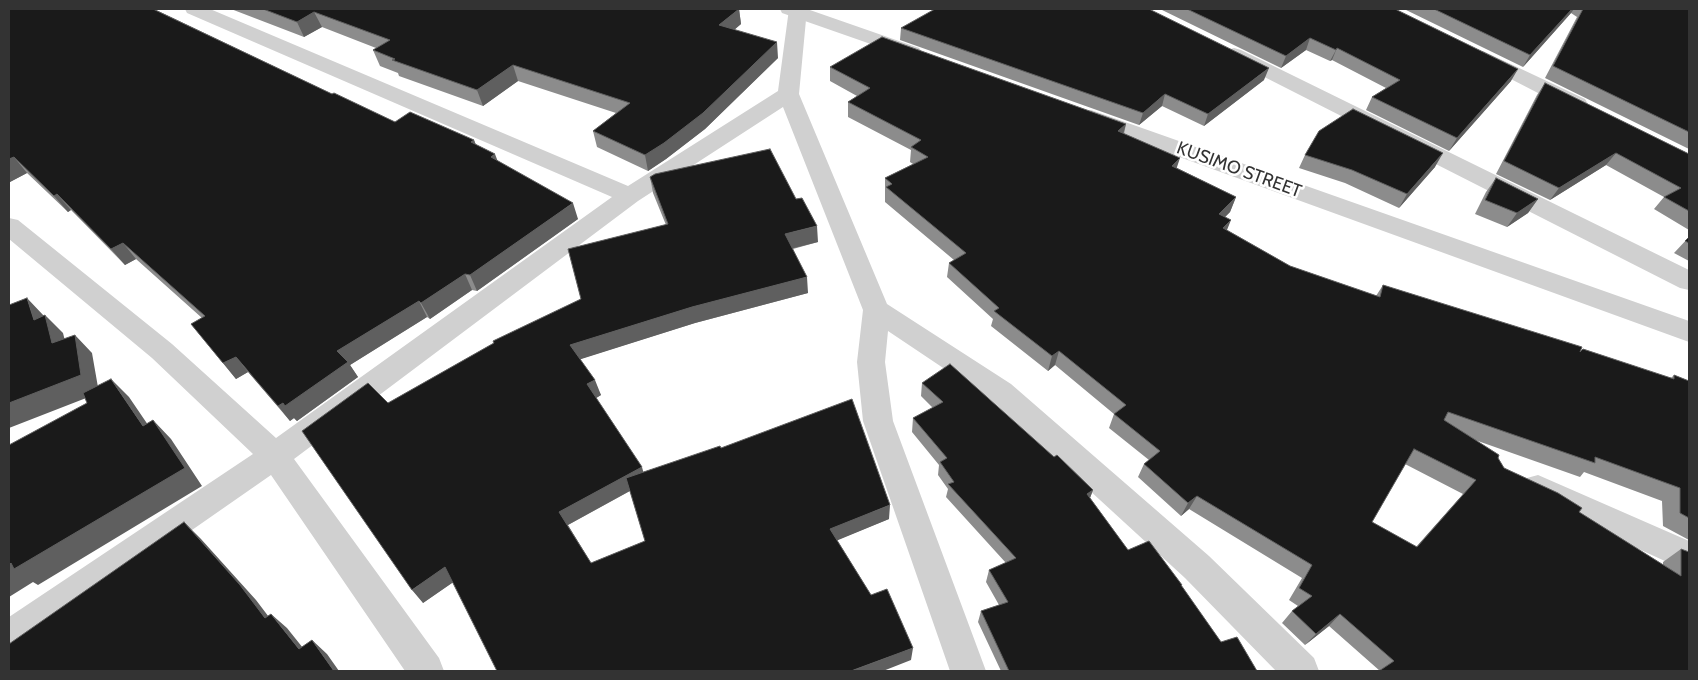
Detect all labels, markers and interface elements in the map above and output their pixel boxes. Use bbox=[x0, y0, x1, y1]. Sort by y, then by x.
street label: KUSIMO STREET bbox=[1174, 137, 1304, 203]

